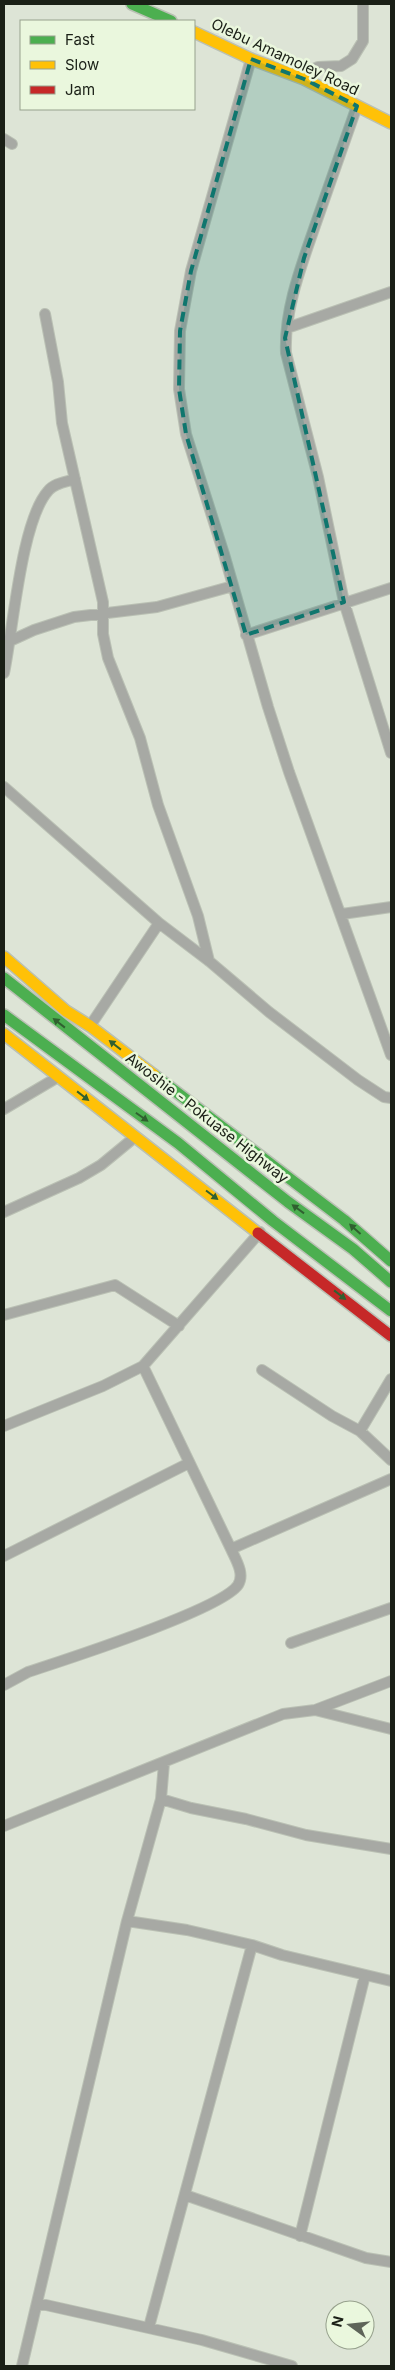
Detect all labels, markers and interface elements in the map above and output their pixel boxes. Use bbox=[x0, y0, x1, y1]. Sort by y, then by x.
street label: Olebu Amamoley Road bbox=[208, 14, 362, 99]
legend bbox=[20, 20, 195, 110]
text: Fast bbox=[65, 30, 95, 49]
text: Slow bbox=[65, 55, 99, 74]
text: Jam bbox=[65, 80, 95, 99]
one-way arrow bbox=[53, 1017, 66, 1028]
one-way arrow bbox=[109, 1040, 122, 1051]
street label: Awoshie - Pokuase Highway bbox=[122, 1048, 293, 1187]
one-way arrow bbox=[76, 1091, 89, 1102]
one-way arrow bbox=[135, 1112, 148, 1122]
one-way arrow bbox=[205, 1190, 218, 1201]
one-way arrow bbox=[291, 1204, 305, 1214]
one-way arrow bbox=[349, 1223, 361, 1235]
one-way arrow bbox=[333, 1290, 346, 1301]
north arrow bbox=[325, 2300, 375, 2350]
text: N bbox=[327, 2314, 347, 2329]

